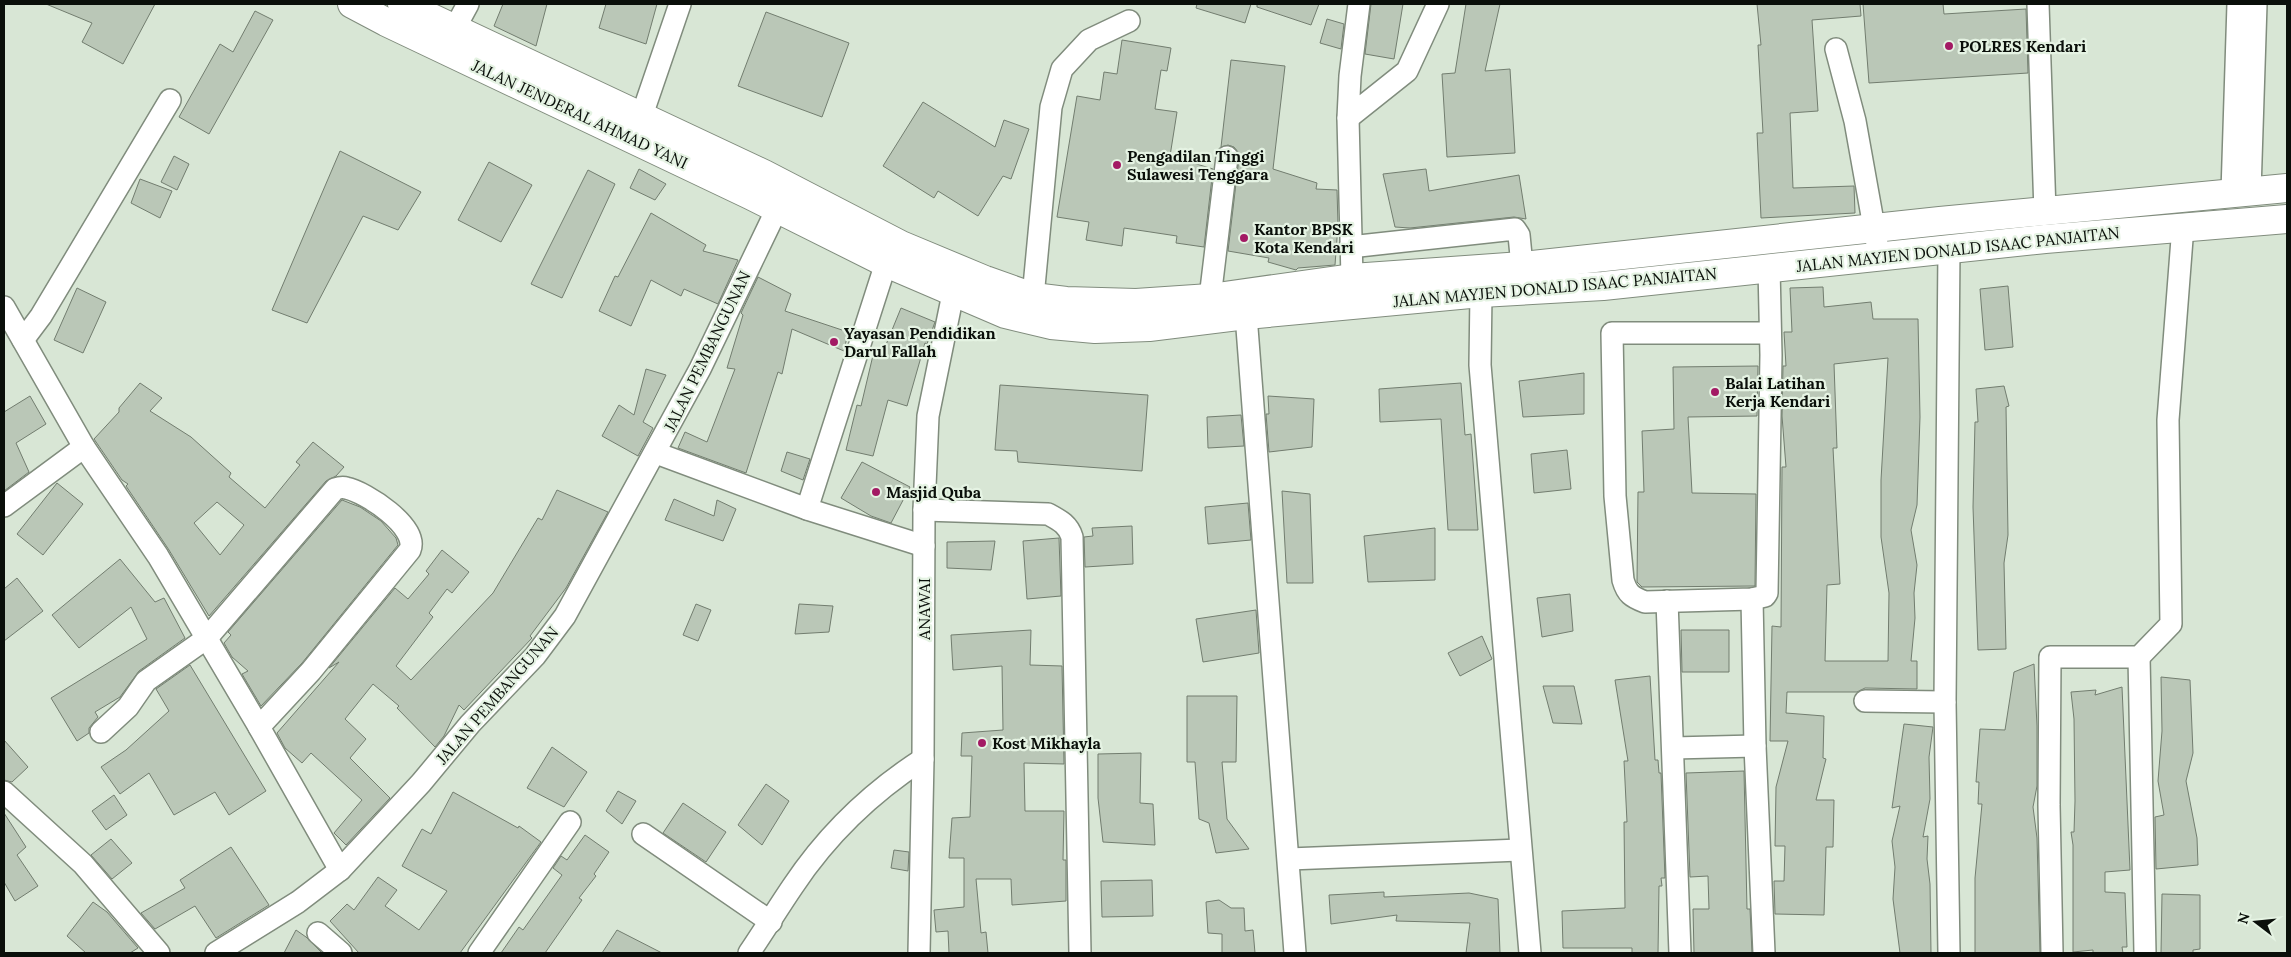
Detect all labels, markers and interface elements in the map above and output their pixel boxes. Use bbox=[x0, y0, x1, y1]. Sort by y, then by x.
place label: POLRES Kendari bbox=[1959, 36, 2086, 56]
marker: POLRES Kendari bbox=[1943, 40, 1955, 52]
street label: JALAN JENDERAL AHMAD YANI bbox=[468, 55, 691, 173]
place label: Pengadilan Tinggi Sulawesi Tenggara bbox=[1127, 146, 1269, 184]
marker: Pengadilan Tinggi Sulawesi Tenggara bbox=[1111, 159, 1123, 171]
place label: Kantor BPSK Kota Kendari bbox=[1254, 219, 1354, 257]
street label: JALAN MAYJEN DONALD ISAAC PANJAITAN bbox=[1794, 222, 2121, 276]
marker: Kantor BPSK Kota Kendari bbox=[1238, 232, 1250, 244]
street label: JALAN MAYJEN DONALD ISAAC PANJAITAN bbox=[1391, 263, 1718, 311]
street label: JALAN PEMBANGUNAN bbox=[659, 268, 755, 435]
place label: Yayasan Pendidikan Darul Fallah bbox=[844, 323, 996, 361]
marker: Yayasan Pendidikan Darul Fallah bbox=[828, 336, 840, 348]
place label: Balai Latihan Kerja Kendari bbox=[1725, 373, 1830, 411]
marker: Balai Latihan Kerja Kendari bbox=[1709, 386, 1721, 398]
place label: Masjid Quba bbox=[886, 482, 982, 502]
marker: Masjid Quba bbox=[870, 486, 882, 498]
street label: ANAWAI bbox=[914, 578, 934, 641]
street label: JALAN PEMBANGUNAN bbox=[431, 622, 562, 769]
place label: Kost Mikhayla bbox=[992, 733, 1102, 753]
marker: Kost Mikhayla bbox=[976, 737, 988, 749]
north arrow bbox=[2231, 897, 2281, 947]
text: N bbox=[2233, 911, 2254, 926]

